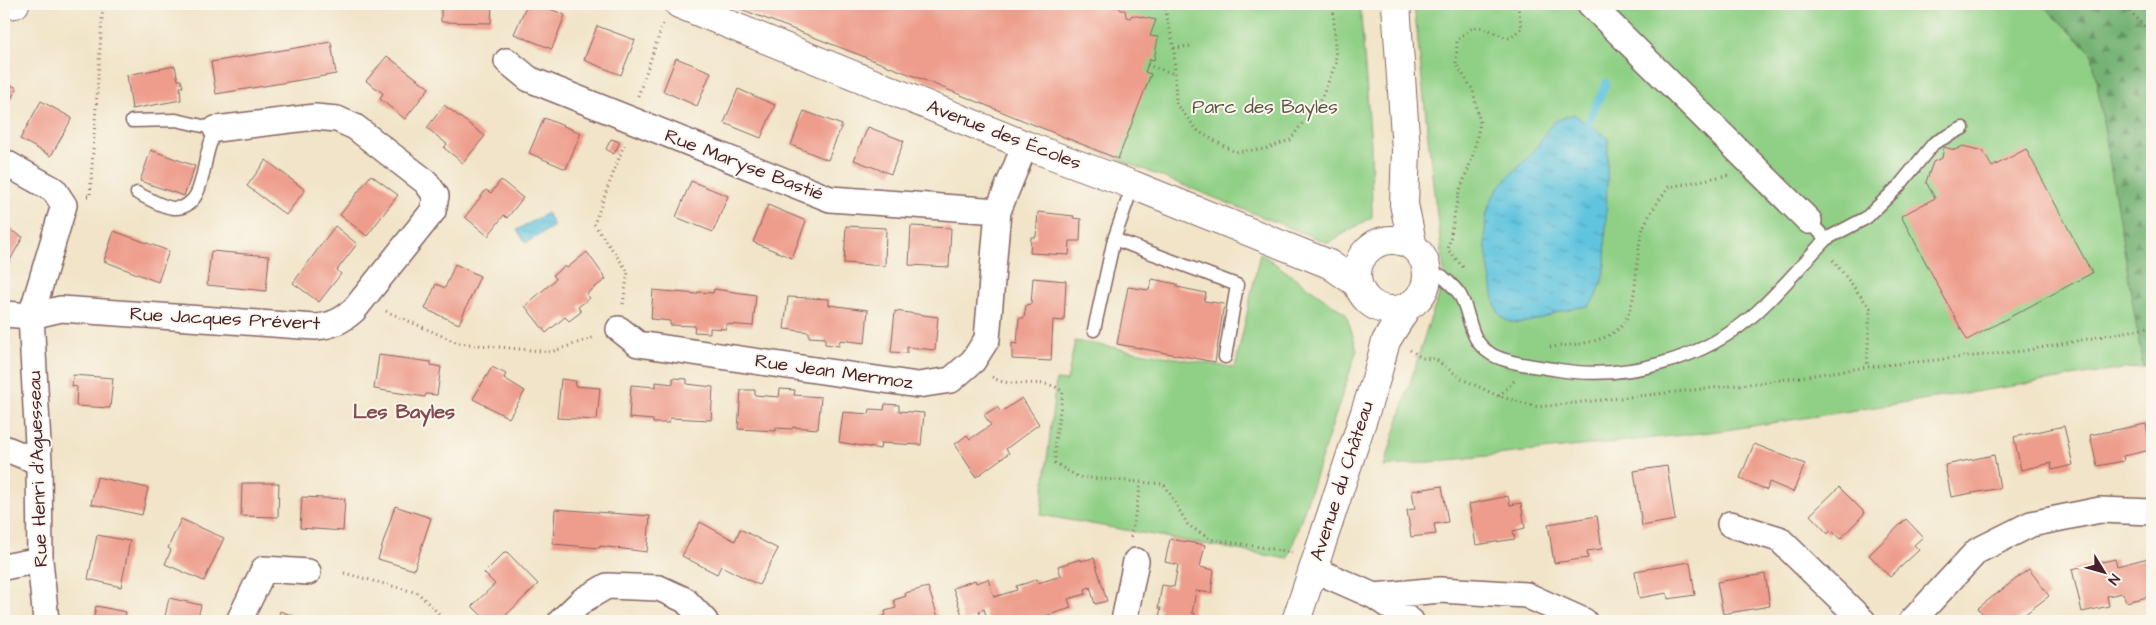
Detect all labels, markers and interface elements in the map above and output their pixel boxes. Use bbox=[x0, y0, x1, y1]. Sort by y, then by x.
street label: Avenue des Écoles bbox=[923, 93, 1085, 177]
park label: Parc des Bayles bbox=[1192, 94, 1338, 122]
street label: Rue Maryse Bastié bbox=[660, 122, 827, 209]
street label: Rue Jacques Prévert bbox=[129, 301, 321, 337]
street label: Rue Jean Mermoz bbox=[753, 348, 915, 397]
street label: Rue Henri d'Aguesseau bbox=[21, 370, 56, 568]
street label: Avenue du Château bbox=[1303, 397, 1381, 564]
district label: Les Bayles bbox=[353, 398, 455, 427]
north arrow bbox=[2078, 548, 2128, 598]
text: N bbox=[2103, 570, 2124, 589]

